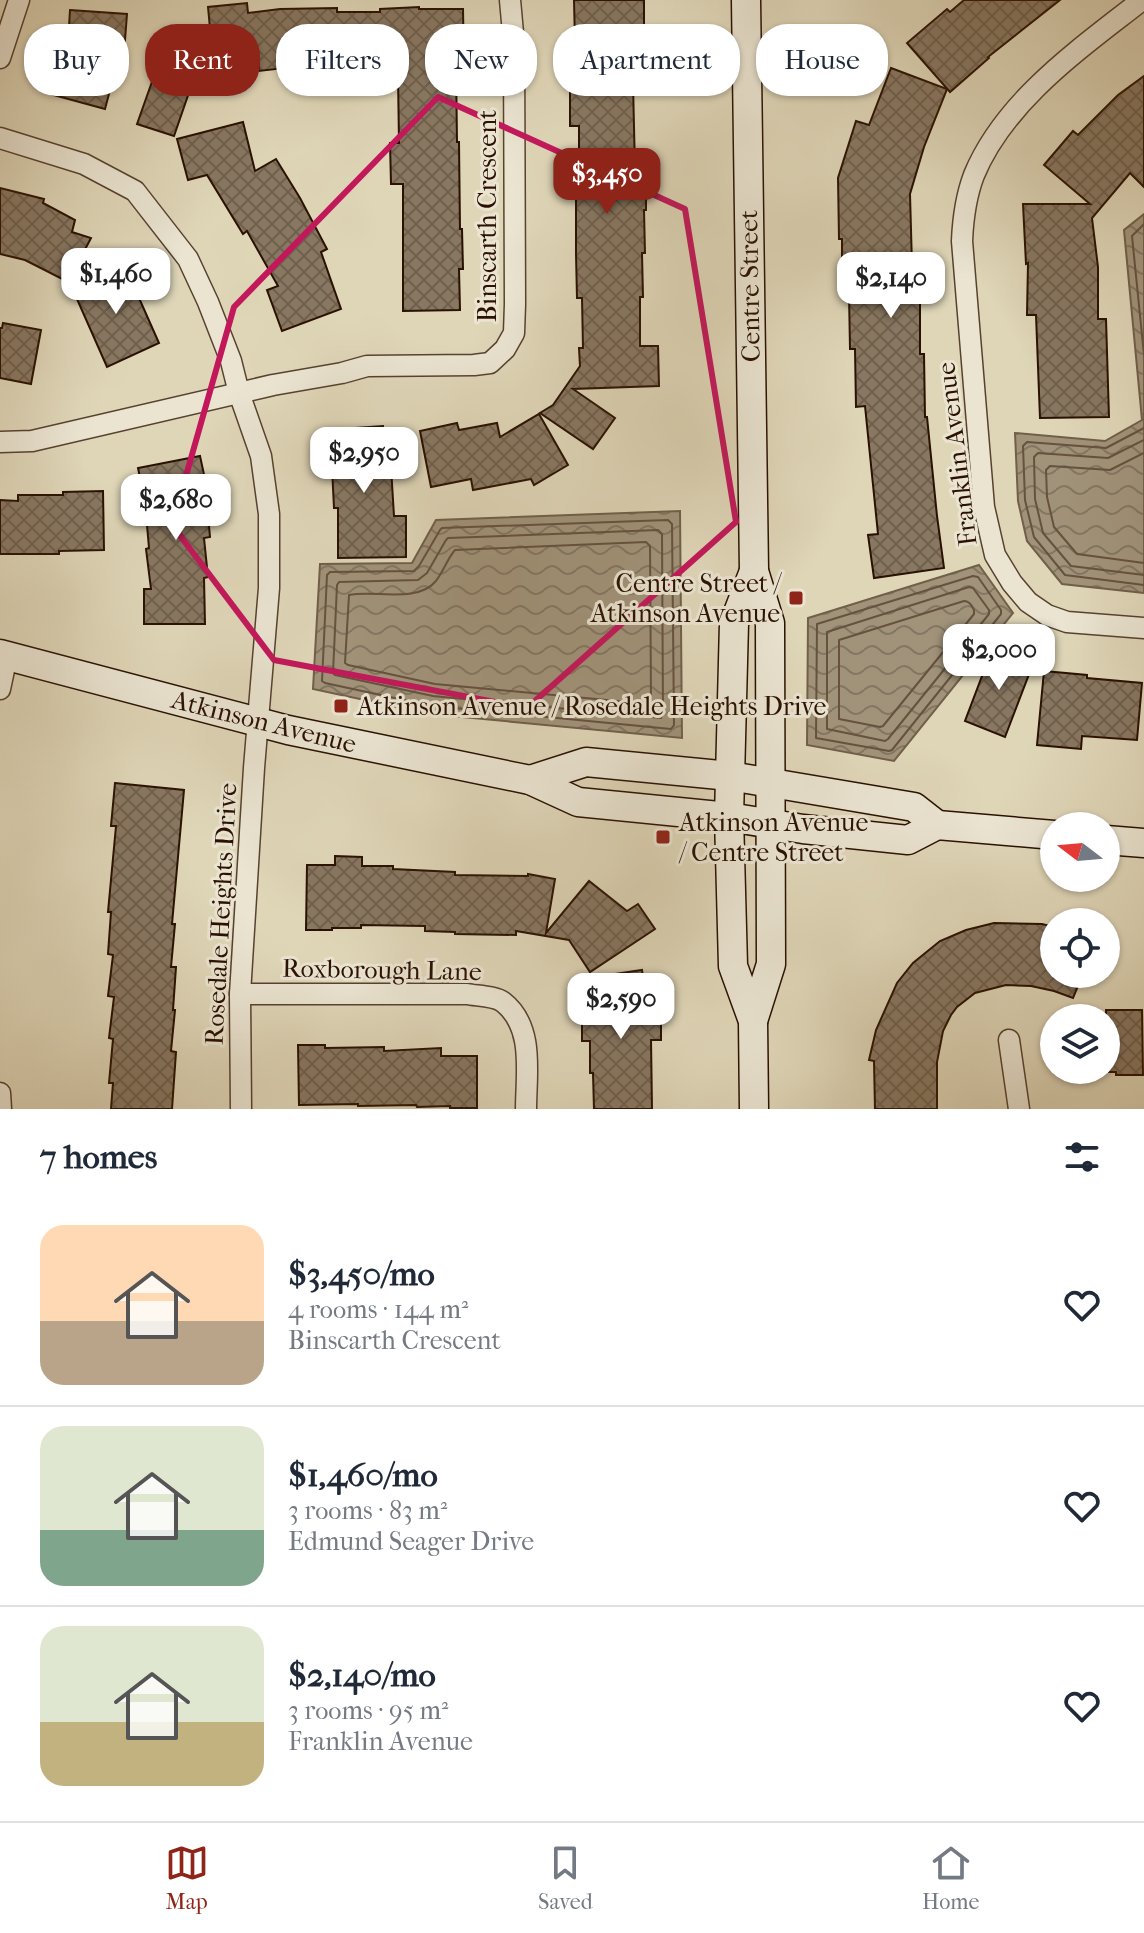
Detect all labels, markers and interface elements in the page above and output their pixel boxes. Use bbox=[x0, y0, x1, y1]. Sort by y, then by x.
chip: Buy bbox=[24, 24, 129, 96]
chip: Rent bbox=[145, 24, 260, 96]
chip: Filters bbox=[276, 24, 409, 96]
chip: New bbox=[425, 24, 537, 96]
chip: Apartment bbox=[553, 24, 740, 96]
chip: House bbox=[756, 24, 888, 96]
street label: Binscarth Crescent bbox=[472, 109, 503, 322]
pin: $3,450 bbox=[542, 148, 672, 216]
text: $3,450 bbox=[571, 158, 643, 189]
street label: Centre Street bbox=[733, 209, 767, 363]
pin: $1,460 bbox=[51, 248, 181, 316]
pin: $2,140 bbox=[826, 252, 956, 320]
text: $1,460 bbox=[79, 258, 153, 289]
text: $2,140 bbox=[855, 262, 927, 293]
street label: Franklin Avenue bbox=[930, 360, 984, 548]
pin: $2,950 bbox=[299, 427, 429, 495]
text: $2,950 bbox=[328, 437, 400, 468]
pin: $2,680 bbox=[111, 474, 241, 542]
text: $2,680 bbox=[139, 484, 213, 515]
place label: Centre Street / Atkinson Avenue bbox=[590, 568, 783, 629]
marker: Centre Street / Atkinson Avenue bbox=[787, 589, 805, 607]
pin: $2,000 bbox=[934, 624, 1064, 692]
text: $2,000 bbox=[961, 634, 1037, 665]
street label: Atkinson Avenue bbox=[167, 684, 360, 760]
place label: Atkinson Avenue / Rosedale Heights Drive bbox=[356, 691, 827, 722]
marker: Atkinson Avenue / Rosedale Heights Drive bbox=[332, 697, 350, 715]
street label: Rosedale Heights Drive bbox=[199, 782, 243, 1046]
place label: Atkinson Avenue / Centre Street bbox=[678, 807, 868, 868]
north arrow bbox=[1040, 812, 1120, 892]
map controls bbox=[1040, 812, 1120, 1084]
marker: Atkinson Avenue / Centre Street bbox=[654, 828, 672, 846]
button: locate bbox=[1040, 908, 1120, 988]
street label: Roxborough Lane bbox=[282, 953, 482, 987]
pin: $2,590 bbox=[556, 973, 686, 1041]
text: $2,590 bbox=[585, 983, 657, 1014]
button: layers bbox=[1040, 1004, 1120, 1084]
icon: filters bbox=[1060, 1135, 1104, 1179]
text: 7 homes bbox=[40, 1137, 157, 1177]
text: $3,450/mo bbox=[288, 1254, 435, 1294]
icon: home bbox=[104, 1257, 200, 1353]
icon: heart bbox=[1060, 1283, 1104, 1327]
text: 4 rooms · 144 m² bbox=[288, 1294, 468, 1325]
text: Binscarth Crescent bbox=[288, 1325, 501, 1356]
text: $1,460/mo bbox=[288, 1455, 438, 1495]
icon: home bbox=[104, 1458, 200, 1554]
icon: heart bbox=[1060, 1484, 1104, 1528]
text: 3 rooms · 83 m² bbox=[288, 1495, 447, 1526]
text: Edmund Seager Drive bbox=[288, 1526, 534, 1557]
text: $2,140/mo bbox=[288, 1655, 436, 1695]
icon: home bbox=[104, 1658, 200, 1754]
icon: heart bbox=[1060, 1684, 1104, 1728]
text: 3 rooms · 95 m² bbox=[288, 1695, 448, 1726]
text: Franklin Avenue bbox=[288, 1726, 473, 1757]
tab: Map bbox=[165, 1841, 209, 1915]
tab: Saved bbox=[538, 1841, 593, 1915]
tab: Home bbox=[922, 1841, 979, 1915]

